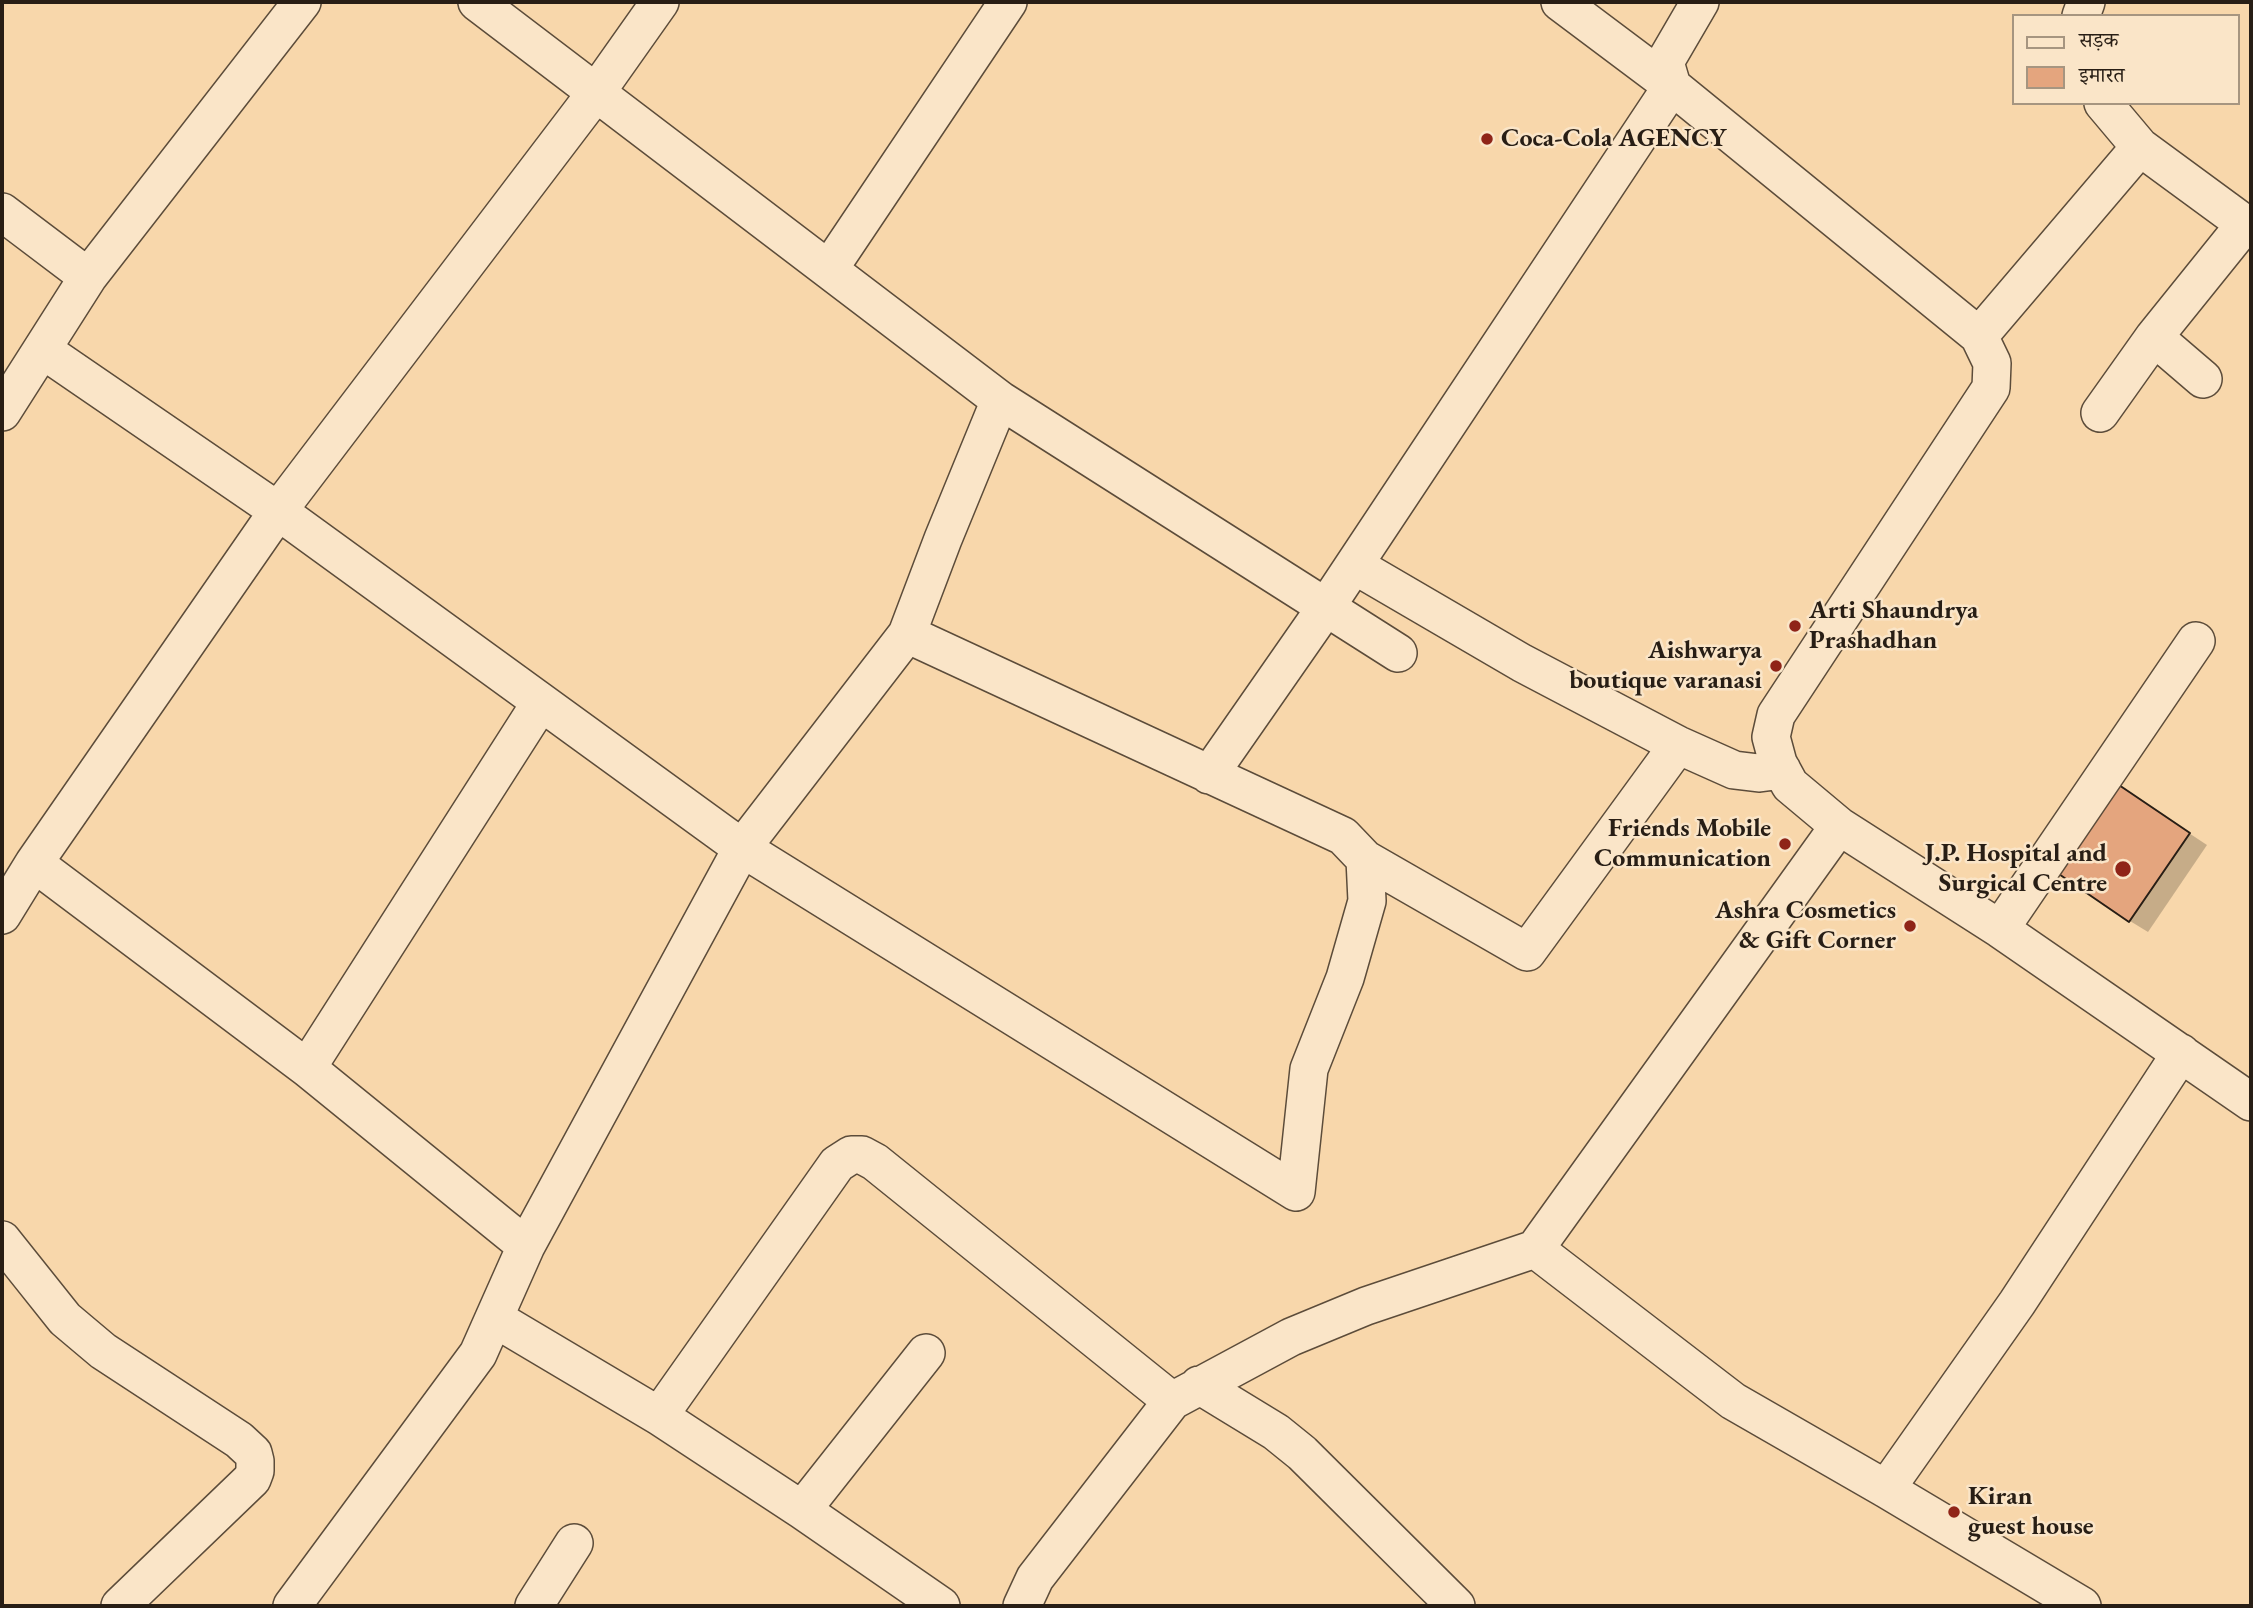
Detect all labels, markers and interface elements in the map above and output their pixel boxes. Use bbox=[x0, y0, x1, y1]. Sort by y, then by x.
legend bbox=[2011, 14, 2239, 105]
text: सड़क bbox=[2079, 26, 2118, 53]
text: इमारत bbox=[2079, 61, 2125, 88]
place label: Coca-Cola AGENCY bbox=[1501, 123, 1726, 155]
marker: Coca-Cola AGENCY bbox=[1479, 131, 1495, 147]
place label: Arti Shaundrya Prashadhan bbox=[1809, 595, 1978, 656]
marker: Arti Shaundrya Prashadhan bbox=[1787, 618, 1803, 634]
place label: Aishwarya boutique varanasi bbox=[1569, 635, 1762, 696]
marker: Aishwarya boutique varanasi bbox=[1768, 658, 1784, 674]
place label: Friends Mobile Communication bbox=[1594, 813, 1771, 874]
marker: Friends Mobile Communication bbox=[1777, 836, 1793, 852]
place label: J.P. Hospital and Surgical Centre bbox=[1925, 838, 2107, 900]
marker: J.P. Hospital and Surgical Centre bbox=[2113, 859, 2133, 879]
place label: Ashra Cosmetics & Gift Corner bbox=[1715, 895, 1896, 956]
marker: Ashra Cosmetics & Gift Corner bbox=[1902, 918, 1918, 934]
place label: Kiran guest house bbox=[1968, 1481, 2094, 1542]
marker: Kiran guest house bbox=[1946, 1504, 1962, 1520]

